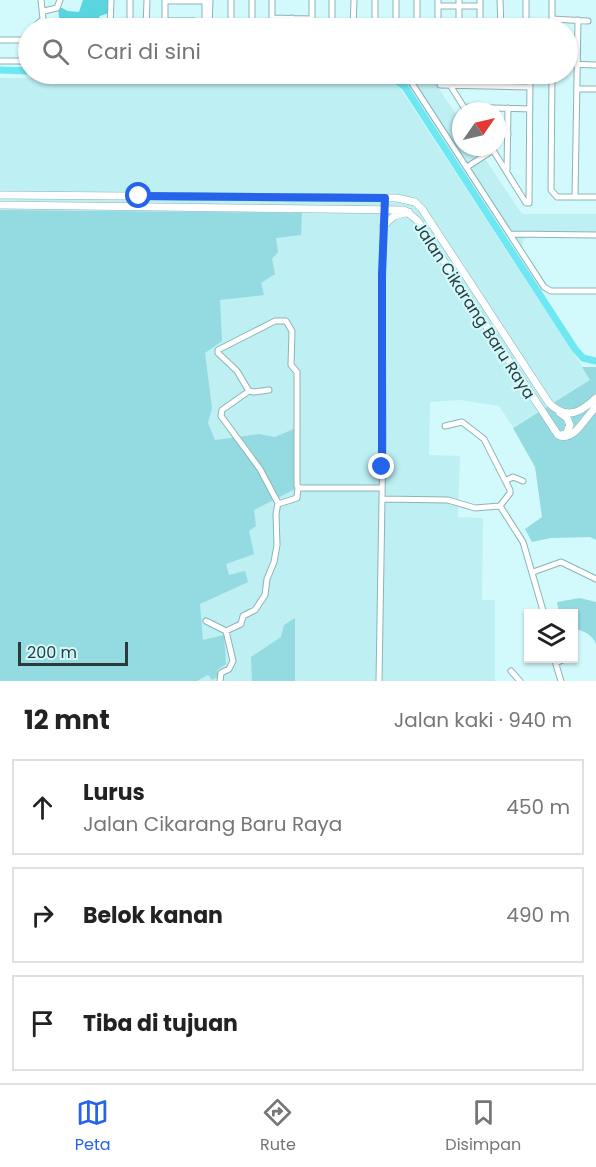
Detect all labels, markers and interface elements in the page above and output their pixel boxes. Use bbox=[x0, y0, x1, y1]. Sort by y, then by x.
search box bbox=[18, 18, 578, 84]
icon: search bbox=[39, 35, 72, 68]
text: Cari di sini bbox=[87, 36, 201, 67]
north arrow bbox=[452, 102, 506, 156]
route start bbox=[125, 182, 151, 208]
street label: Jalan Cikarang Baru Raya bbox=[408, 217, 541, 404]
route end bbox=[368, 453, 394, 479]
map controls bbox=[524, 609, 578, 663]
button: layers bbox=[524, 609, 578, 663]
scale bar bbox=[18, 639, 128, 666]
text: 200 m bbox=[27, 641, 77, 664]
text: 12 mnt bbox=[24, 702, 110, 738]
text: Jalan kaki · 940 m bbox=[394, 706, 572, 734]
text: Lurus bbox=[83, 777, 145, 808]
icon: ahead bbox=[26, 791, 59, 824]
text: 450 m bbox=[506, 793, 570, 821]
text: Jalan Cikarang Baru Raya bbox=[83, 810, 342, 838]
icon: right bbox=[26, 899, 59, 932]
text: Belok kanan bbox=[83, 900, 223, 931]
text: 490 m bbox=[506, 901, 570, 929]
icon: arrive bbox=[26, 1007, 59, 1040]
text: Tiba di tujuan bbox=[83, 1008, 238, 1039]
tab: Peta bbox=[75, 1096, 111, 1157]
tab: Rute bbox=[260, 1096, 296, 1157]
tab: Disimpan bbox=[445, 1096, 521, 1157]

